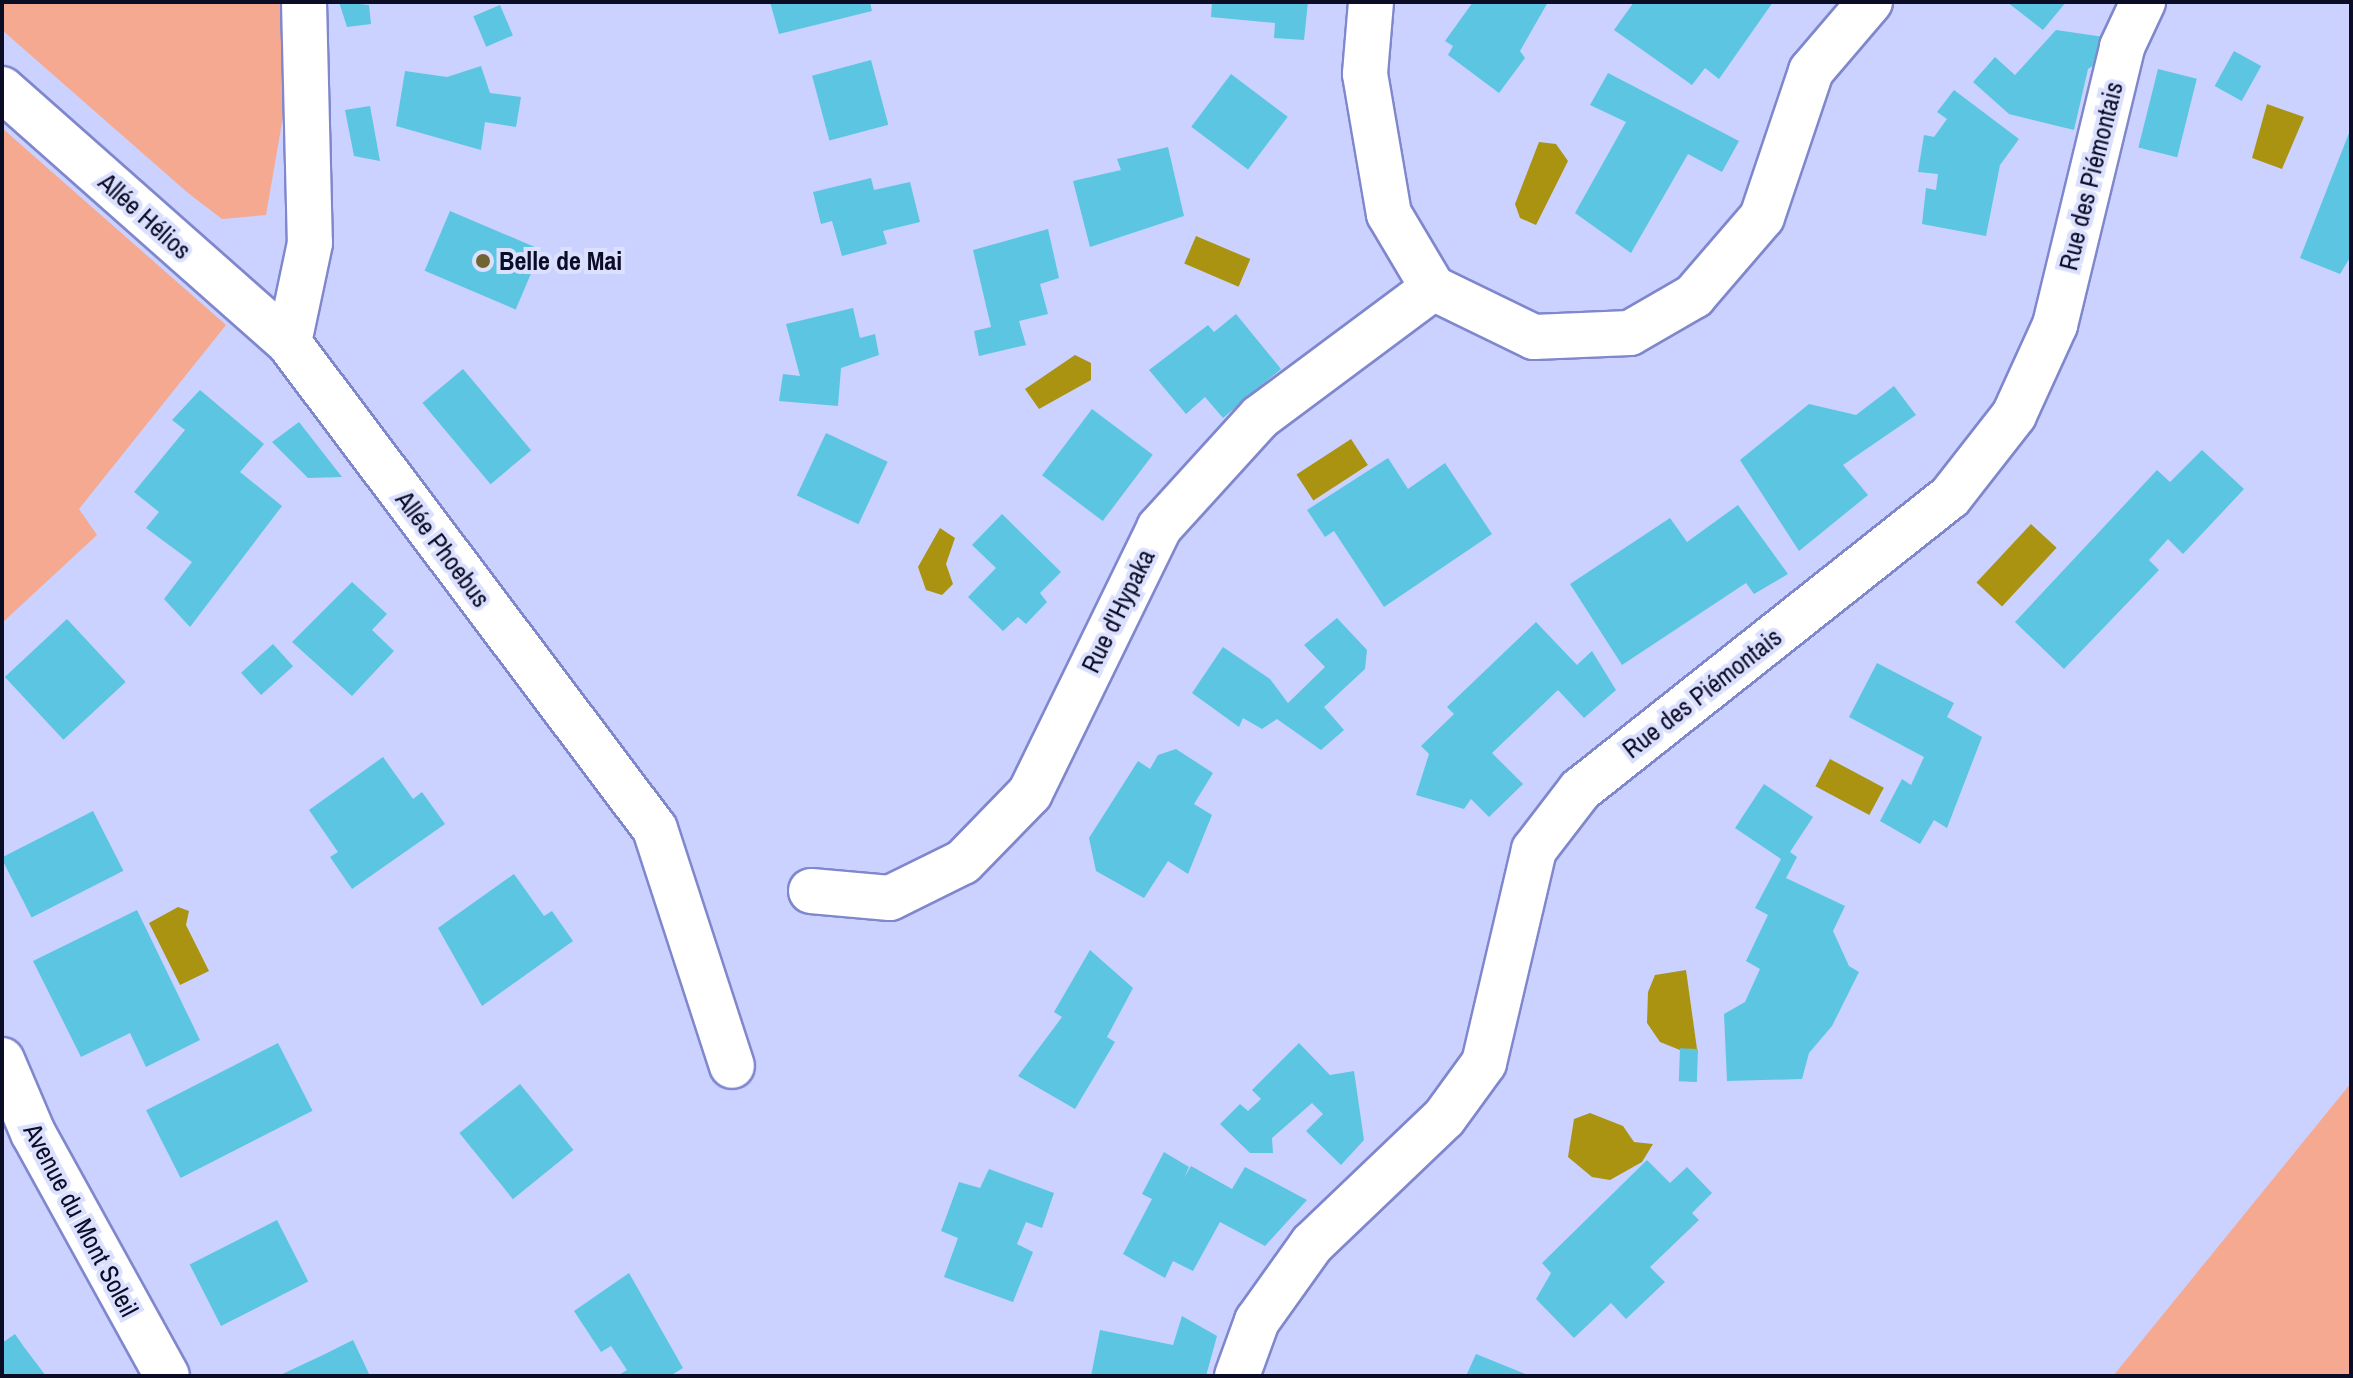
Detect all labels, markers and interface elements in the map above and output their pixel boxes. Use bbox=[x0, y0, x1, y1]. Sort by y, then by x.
street label: Rue des Piémontais bbox=[2052, 79, 2130, 273]
street label: Allée Hélios bbox=[92, 166, 198, 266]
place label: Belle de Mai bbox=[499, 245, 622, 277]
marker: Belle de Mai bbox=[474, 252, 492, 270]
street label: Allée Phoebus bbox=[389, 485, 497, 613]
street label: Rue d'Hypaka bbox=[1075, 544, 1161, 678]
street label: Rue des Piémontais bbox=[1616, 621, 1788, 765]
street label: Avenue du Mont Soleil bbox=[17, 1118, 145, 1322]

